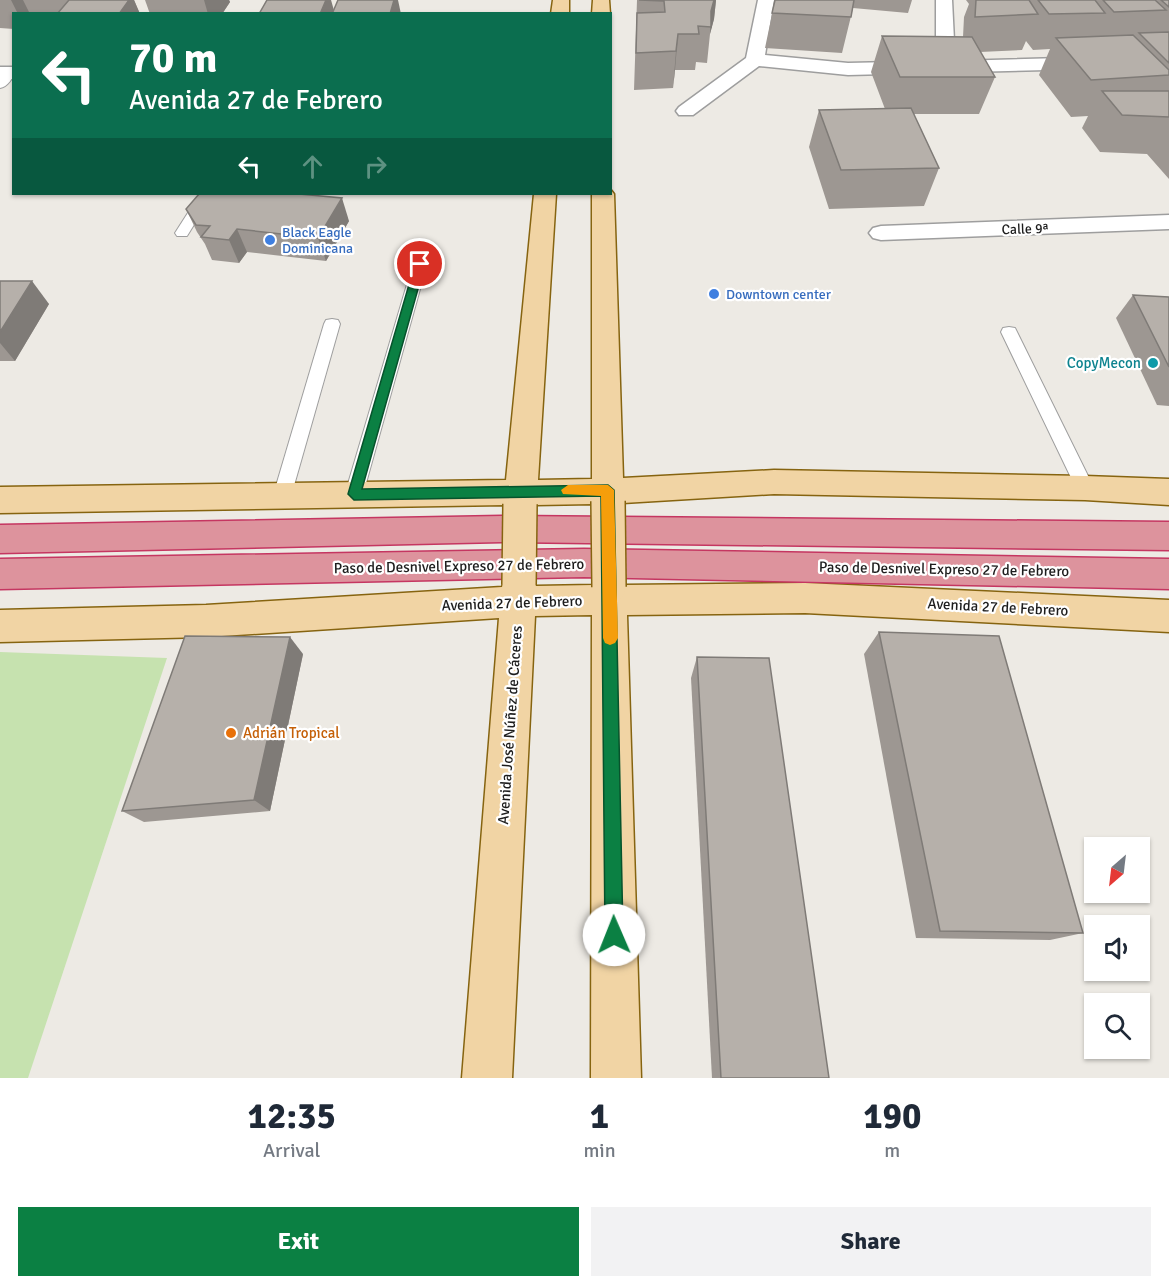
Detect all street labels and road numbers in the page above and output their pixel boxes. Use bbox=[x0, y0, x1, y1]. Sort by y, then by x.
street label: Calle 9ª bbox=[1001, 220, 1049, 238]
street label: Paso de Desnivel Expreso 27 de Febrero bbox=[334, 555, 585, 577]
street label: Paso de Desnivel Expreso 27 de Febrero bbox=[819, 558, 1070, 580]
street label: Avenida 27 de Febrero bbox=[441, 592, 583, 614]
street label: Avenida 27 de Febrero bbox=[927, 594, 1069, 620]
street label: Avenida José Núñez de Cáceres bbox=[494, 625, 526, 825]

